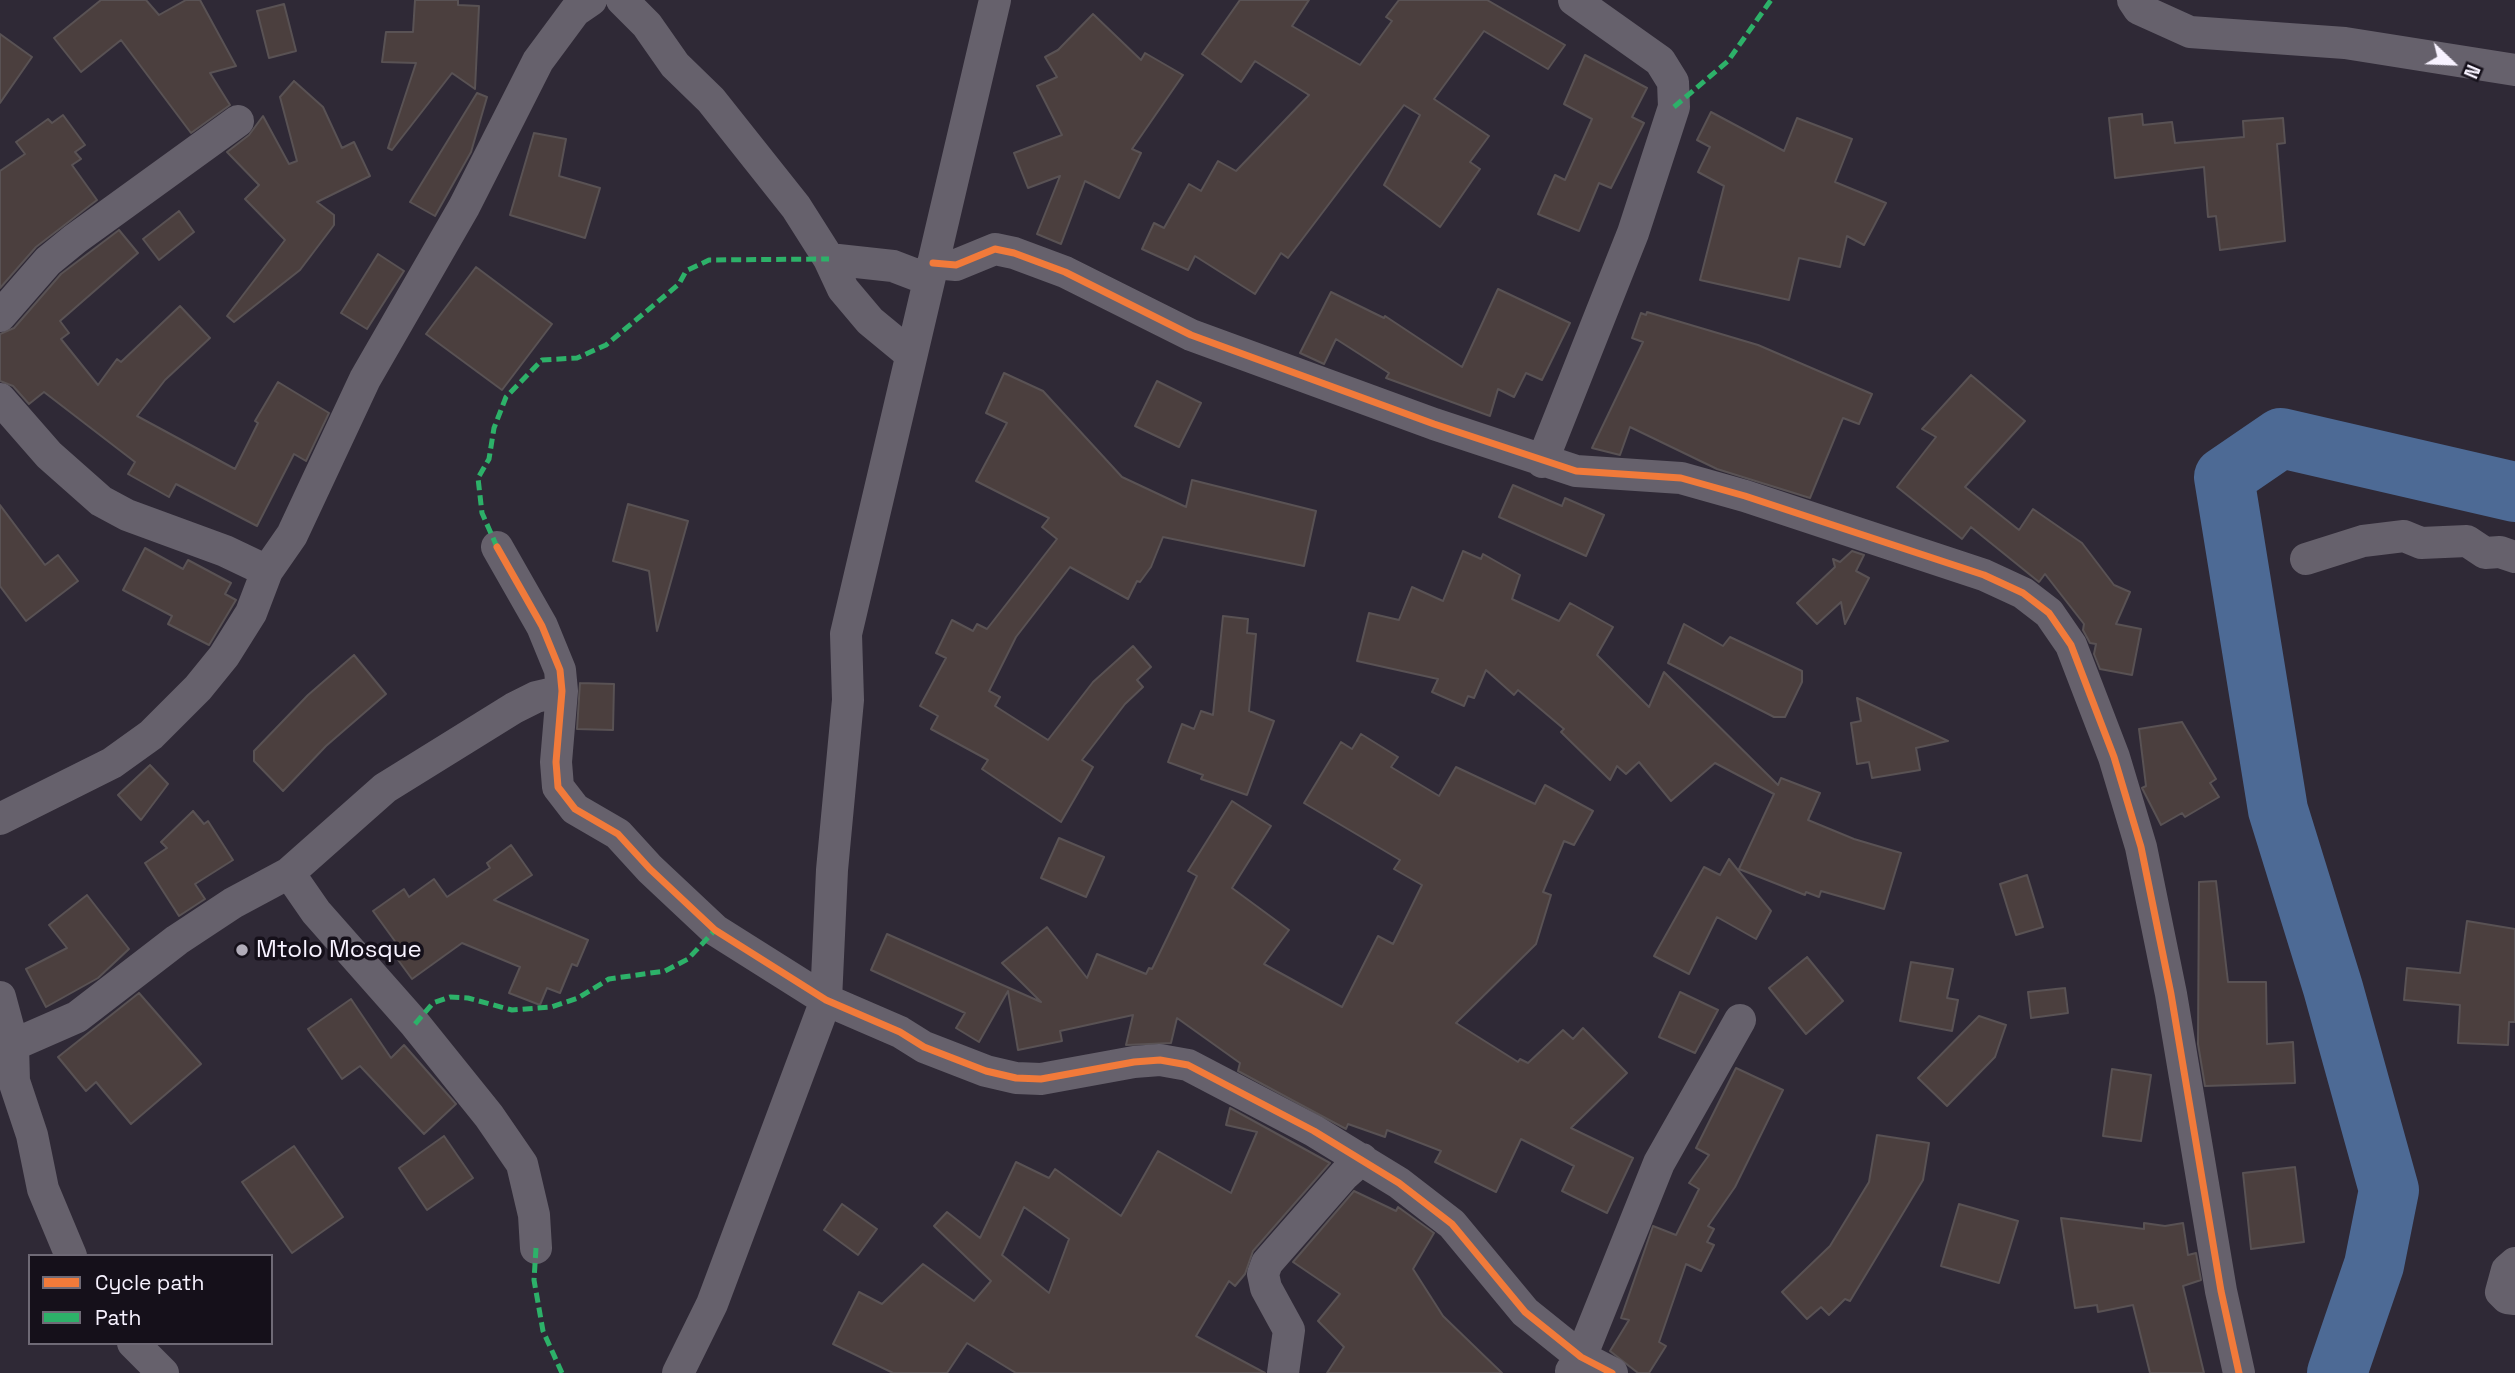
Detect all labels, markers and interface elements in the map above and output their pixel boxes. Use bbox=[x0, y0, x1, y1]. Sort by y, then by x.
north arrow bbox=[2417, 28, 2487, 98]
text: N bbox=[2458, 61, 2486, 82]
place label: Mtolo Mosque bbox=[256, 936, 422, 964]
marker: Mtolo Mosque bbox=[234, 942, 250, 958]
legend bbox=[28, 1254, 273, 1345]
text: Cycle path bbox=[95, 1269, 204, 1296]
text: Path bbox=[95, 1304, 141, 1331]

